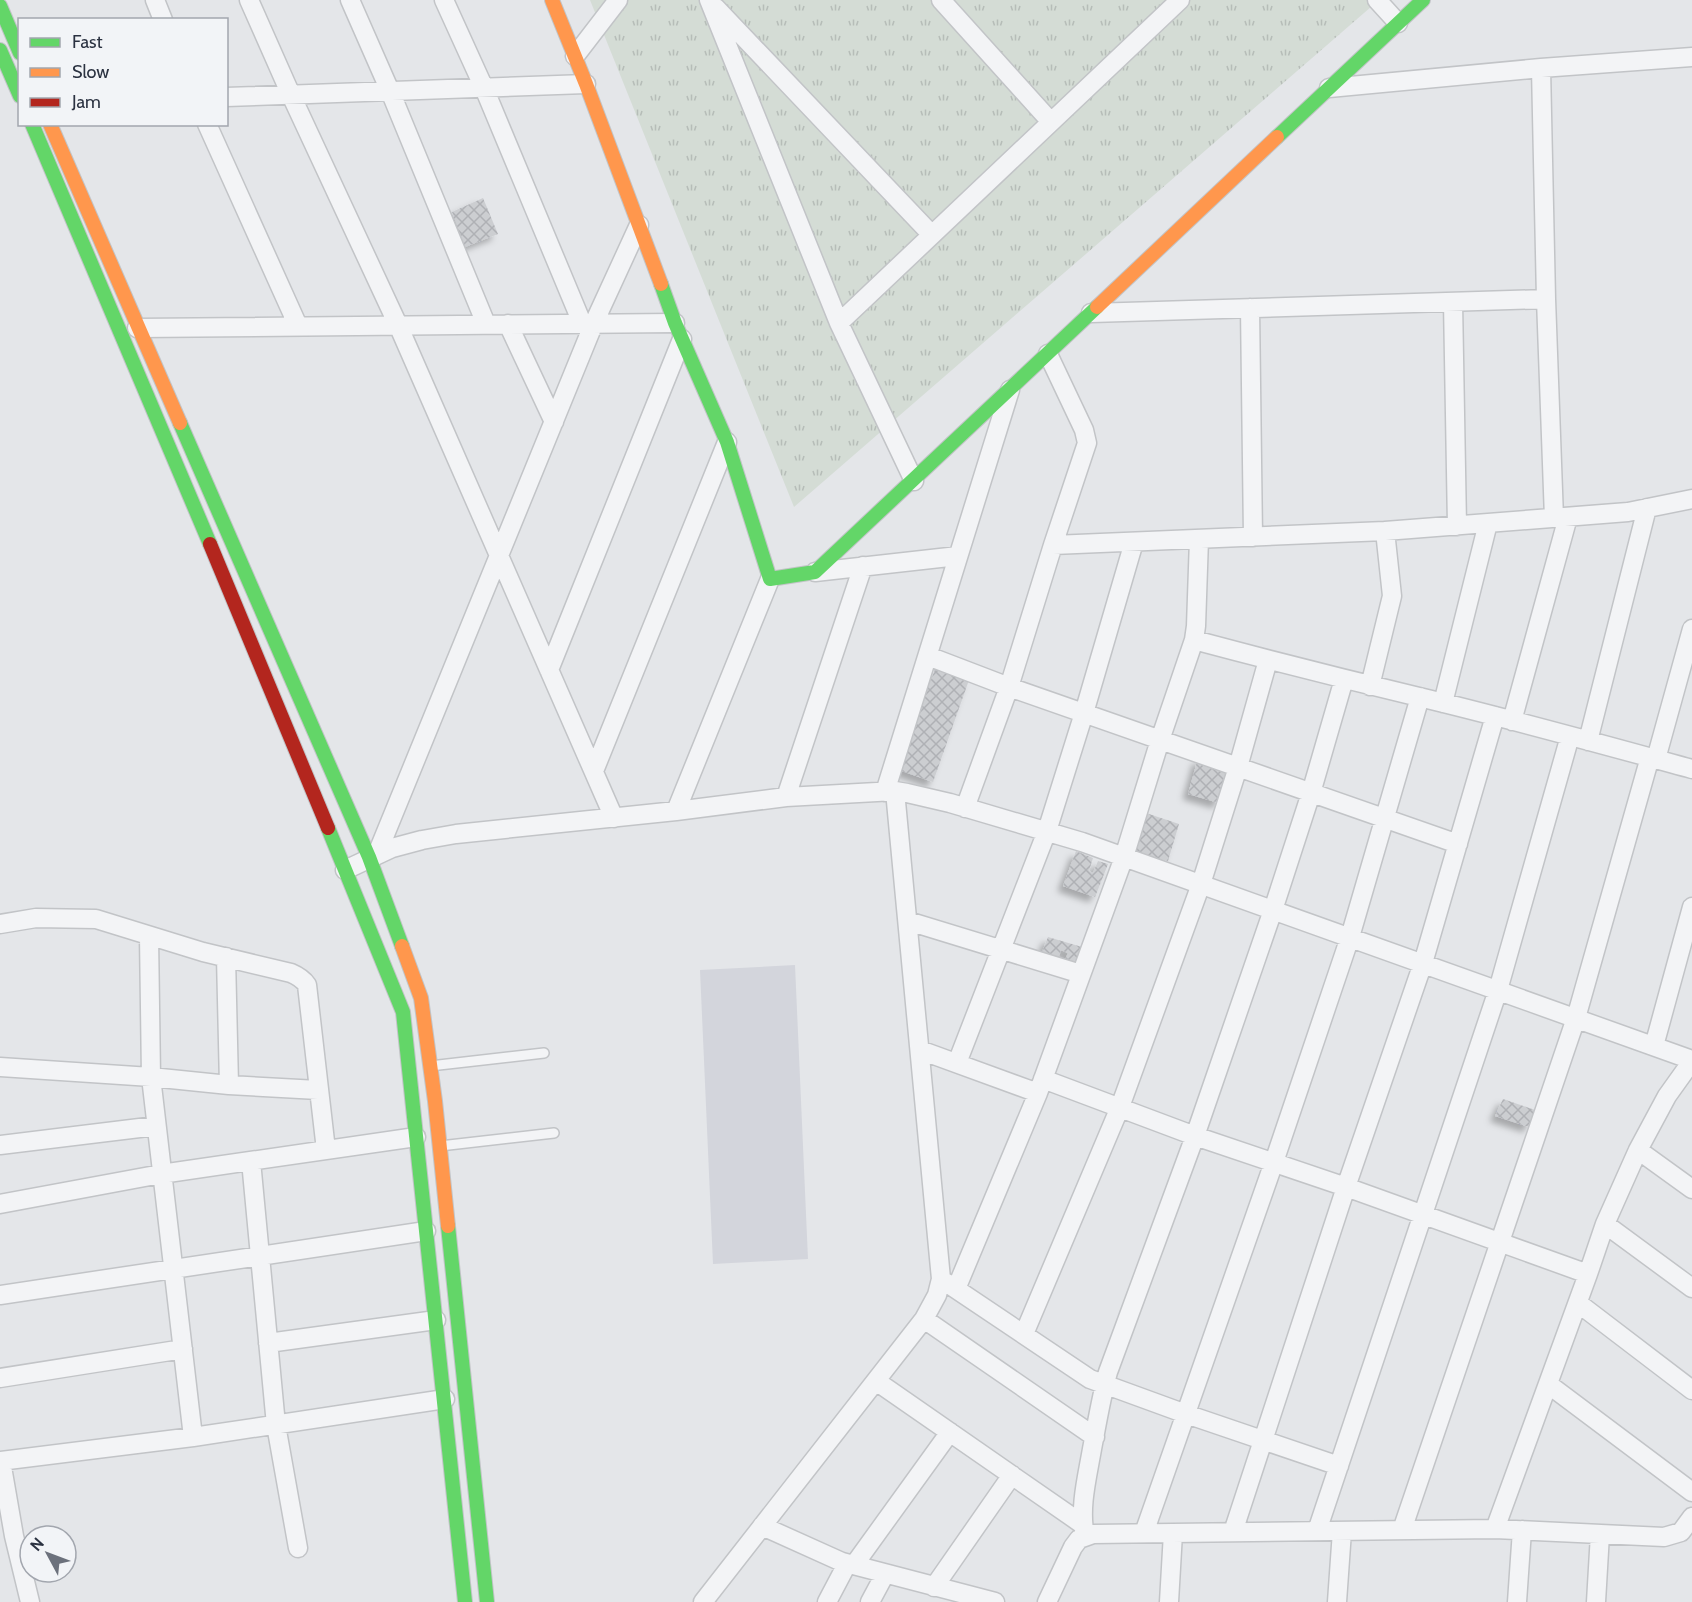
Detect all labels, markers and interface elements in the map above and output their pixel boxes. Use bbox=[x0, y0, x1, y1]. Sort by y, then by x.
legend bbox=[18, 18, 228, 126]
text: Fast bbox=[72, 31, 103, 53]
text: Slow bbox=[72, 61, 109, 83]
text: Jam bbox=[71, 91, 101, 113]
north arrow bbox=[18, 1524, 78, 1584]
text: N bbox=[26, 1534, 48, 1555]

